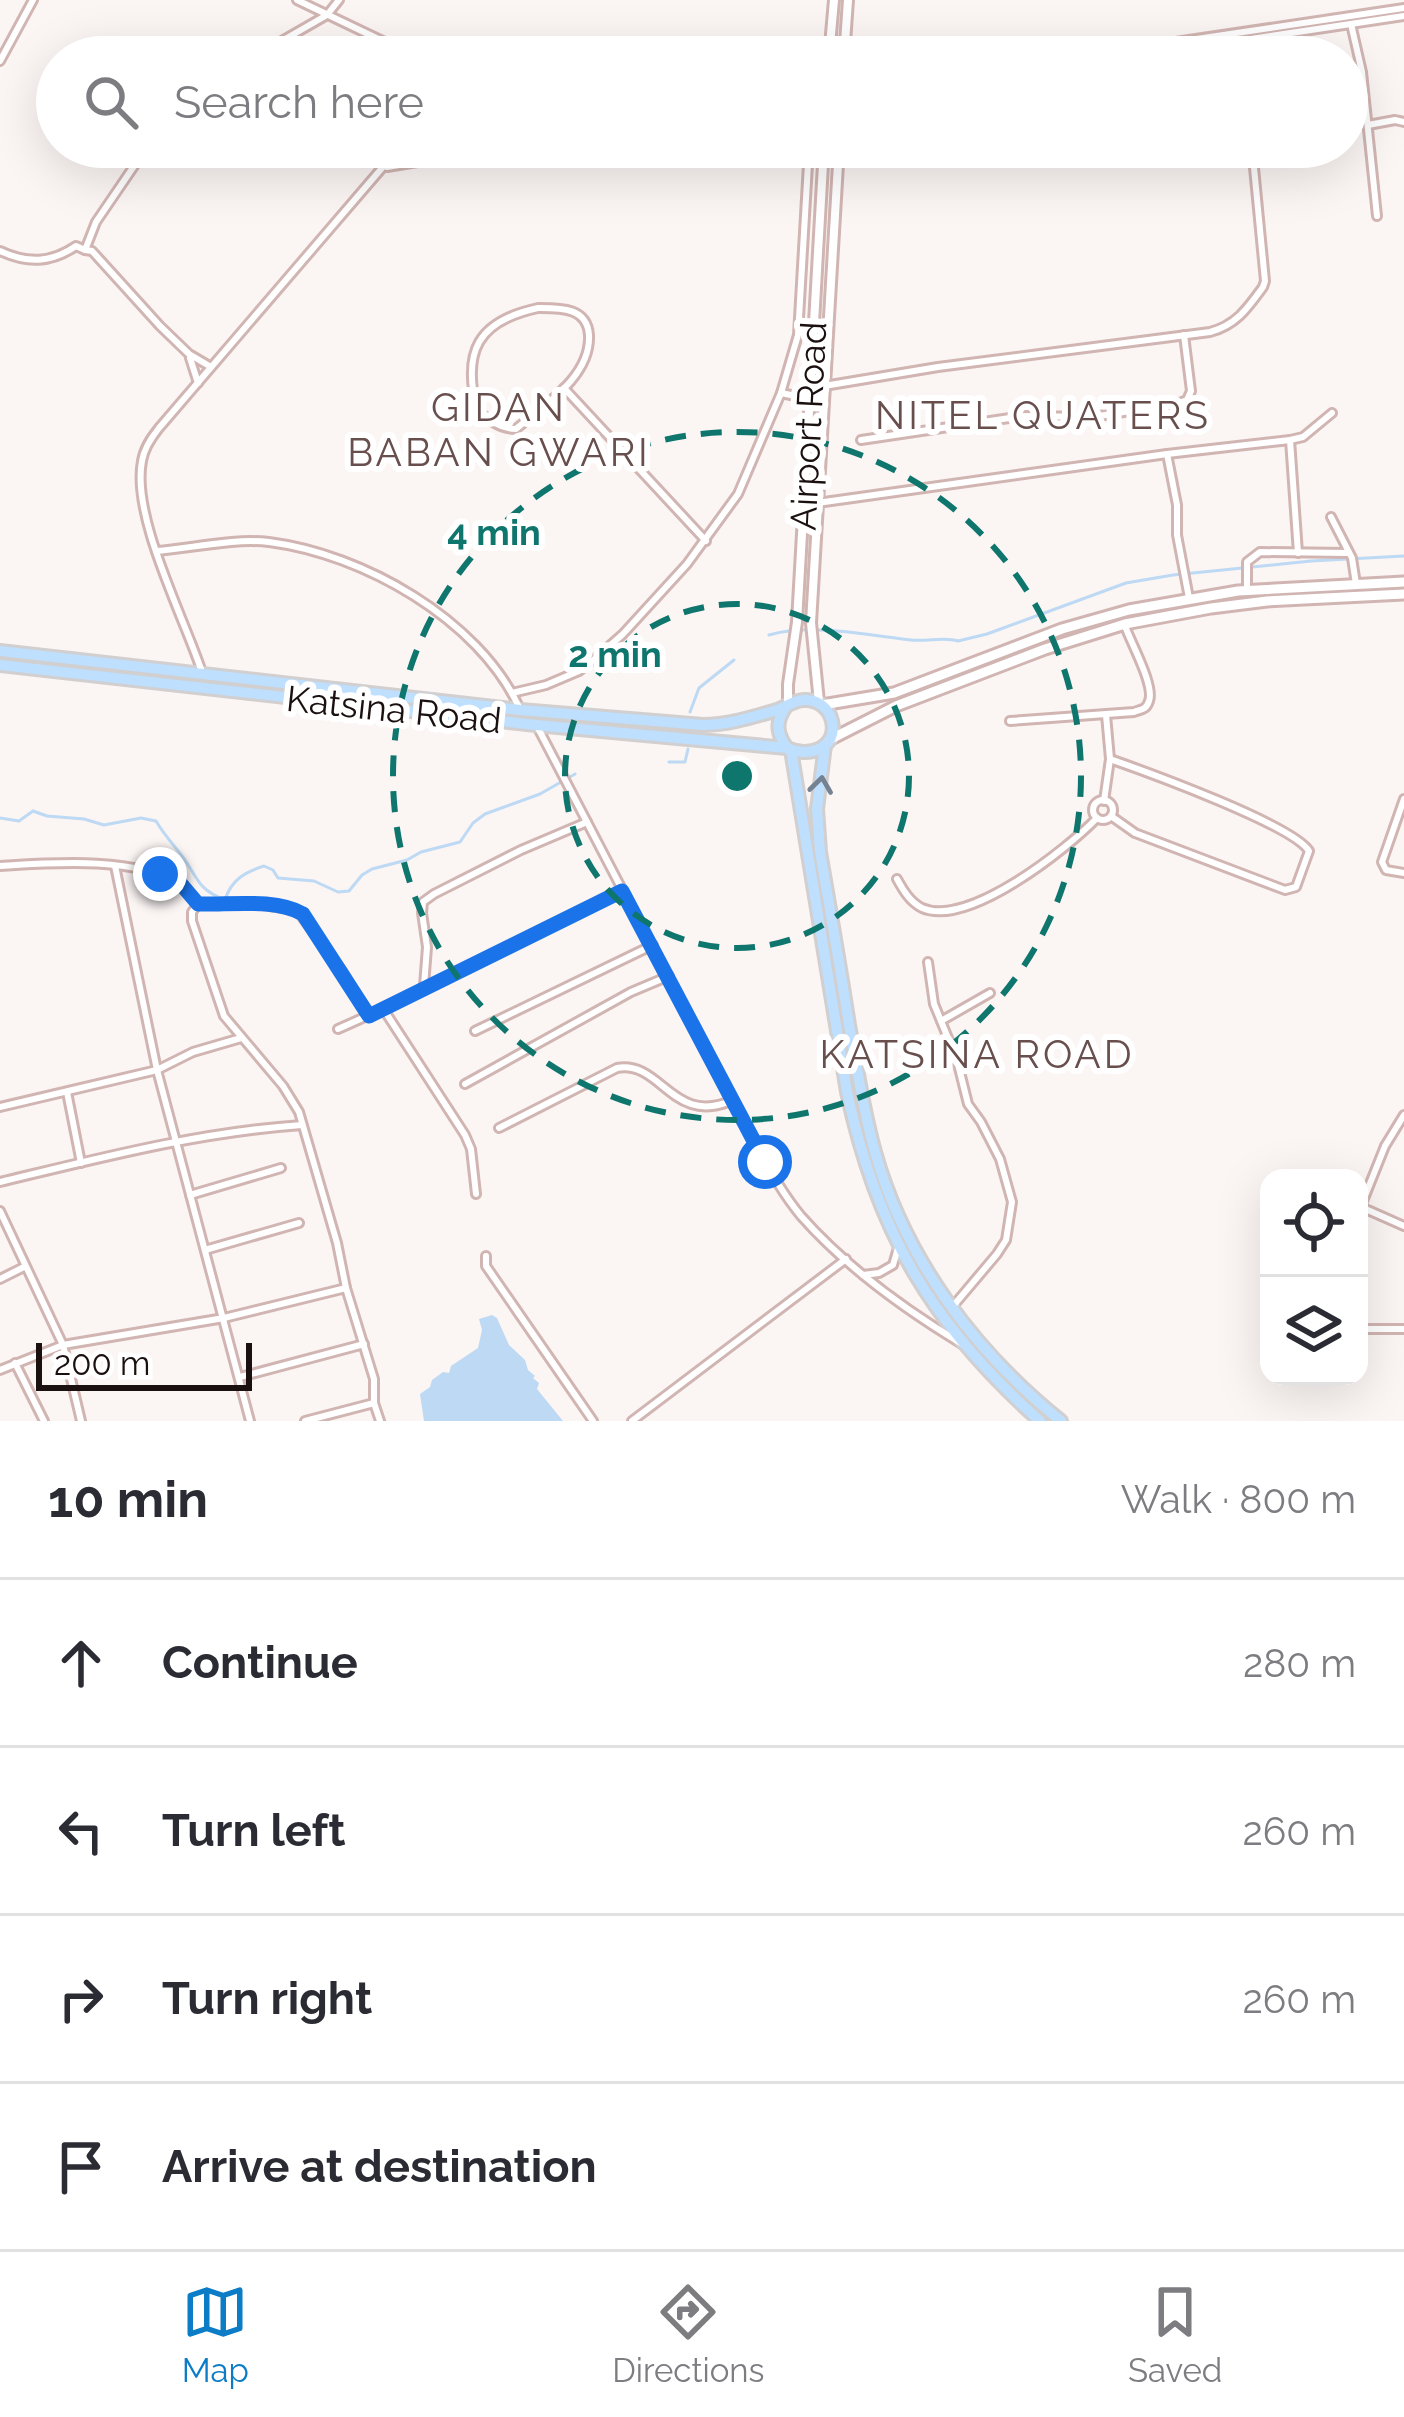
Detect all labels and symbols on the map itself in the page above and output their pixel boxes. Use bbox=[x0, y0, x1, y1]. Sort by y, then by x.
street label: Airport Road bbox=[782, 321, 834, 531]
district label: GIDAN BABAN GWARI bbox=[347, 384, 651, 475]
district label: NITEL QUATERS bbox=[875, 392, 1211, 438]
text: 4 min bbox=[447, 511, 541, 553]
text: 2 min bbox=[568, 633, 662, 675]
street label: Katsina Road bbox=[284, 677, 504, 741]
centre of rings bbox=[716, 755, 758, 797]
one-way arrow bbox=[807, 775, 833, 795]
route end bbox=[133, 847, 187, 901]
district label: KATSINA ROAD bbox=[819, 1031, 1135, 1077]
route start bbox=[738, 1135, 792, 1189]
scale bar bbox=[36, 1337, 252, 1390]

